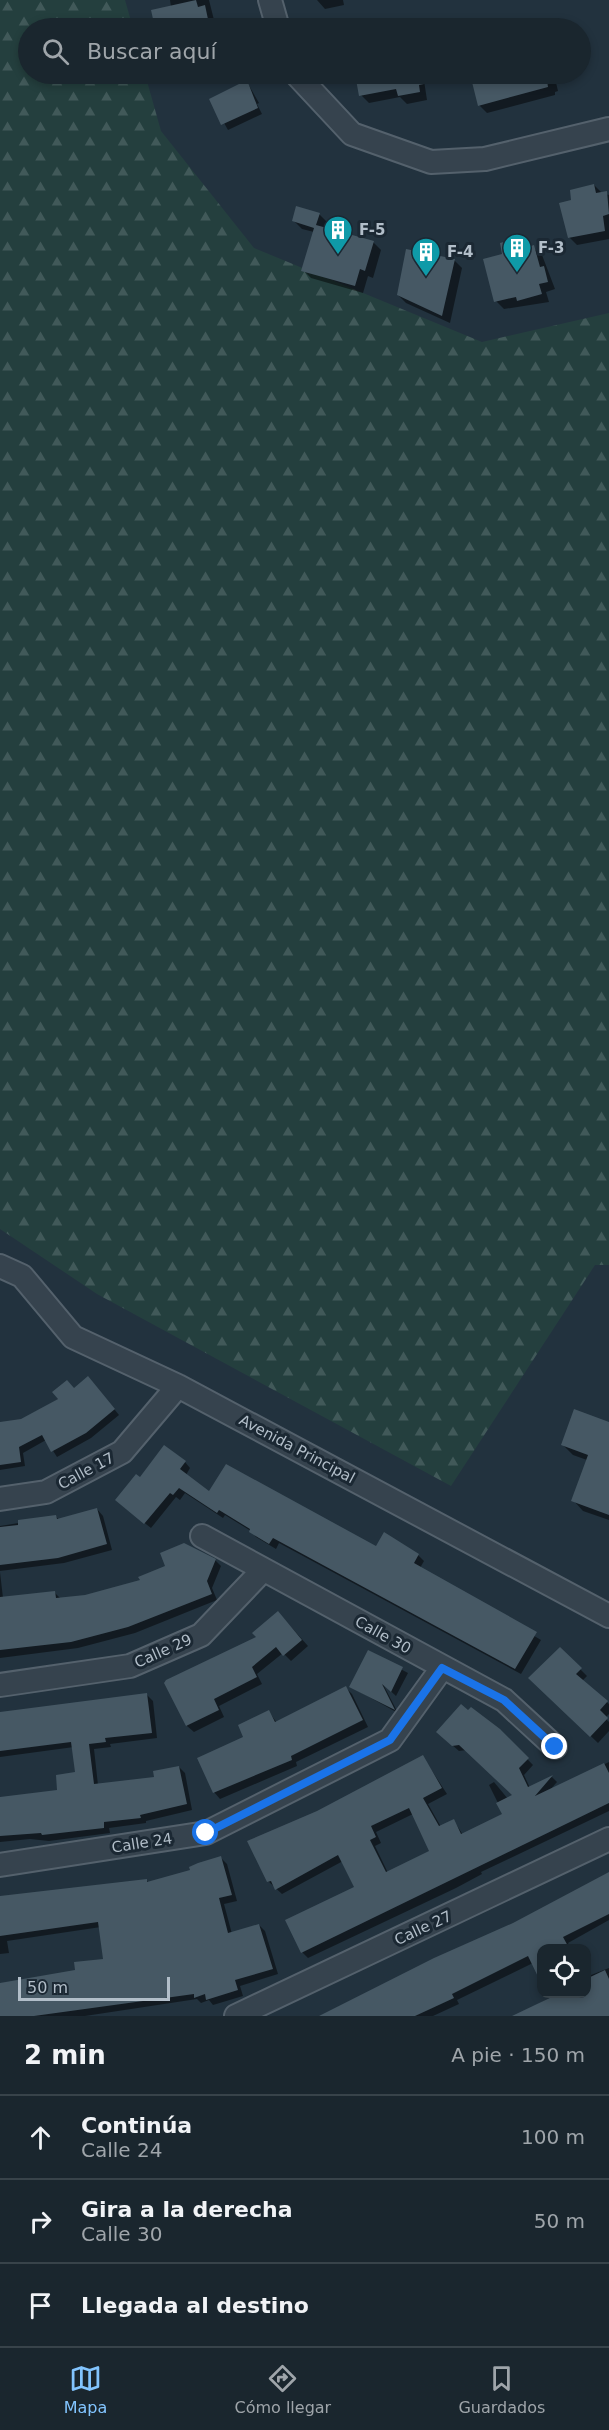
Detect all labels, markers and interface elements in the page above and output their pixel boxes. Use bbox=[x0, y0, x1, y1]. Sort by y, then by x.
search box bbox=[18, 18, 591, 84]
icon: search bbox=[39, 35, 72, 68]
text: Buscar aquí bbox=[87, 39, 217, 64]
building icon: F-5 bbox=[322, 214, 354, 256]
place label: F-5 bbox=[359, 221, 385, 239]
building icon: F-3 bbox=[501, 232, 533, 274]
building icon: F-4 bbox=[410, 236, 442, 278]
place label: F-3 bbox=[538, 239, 564, 257]
place label: F-4 bbox=[447, 243, 473, 261]
street label: Avenida Principal bbox=[236, 1411, 358, 1487]
street label: Calle 17 bbox=[55, 1449, 117, 1493]
street label: Calle 30 bbox=[352, 1612, 414, 1658]
street label: Calle 29 bbox=[131, 1630, 195, 1672]
route end bbox=[541, 1733, 567, 1759]
route start bbox=[192, 1819, 218, 1845]
street label: Calle 24 bbox=[110, 1829, 174, 1857]
street label: Calle 27 bbox=[392, 1907, 454, 1949]
map controls bbox=[537, 1944, 591, 1998]
button: locate bbox=[537, 1944, 591, 1998]
scale bar bbox=[18, 1974, 170, 2002]
text: 50 m bbox=[27, 1978, 68, 1997]
text: 2 min bbox=[24, 2040, 106, 2070]
text: A pie · 150 m bbox=[451, 2043, 585, 2067]
text: Continúa bbox=[81, 2113, 192, 2138]
icon: ahead bbox=[24, 2121, 57, 2154]
text: 100 m bbox=[521, 2125, 585, 2149]
text: Calle 24 bbox=[81, 2138, 162, 2162]
text: Gira a la derecha bbox=[81, 2197, 293, 2222]
icon: right bbox=[24, 2205, 57, 2238]
text: 50 m bbox=[534, 2209, 585, 2233]
text: Calle 30 bbox=[81, 2222, 162, 2246]
icon: arrive bbox=[24, 2289, 57, 2322]
text: Llegada al destino bbox=[81, 2293, 309, 2318]
tab: Mapa bbox=[64, 2362, 107, 2417]
tab: Cómo llegar bbox=[234, 2362, 331, 2417]
tab: Guardados bbox=[458, 2362, 545, 2417]

